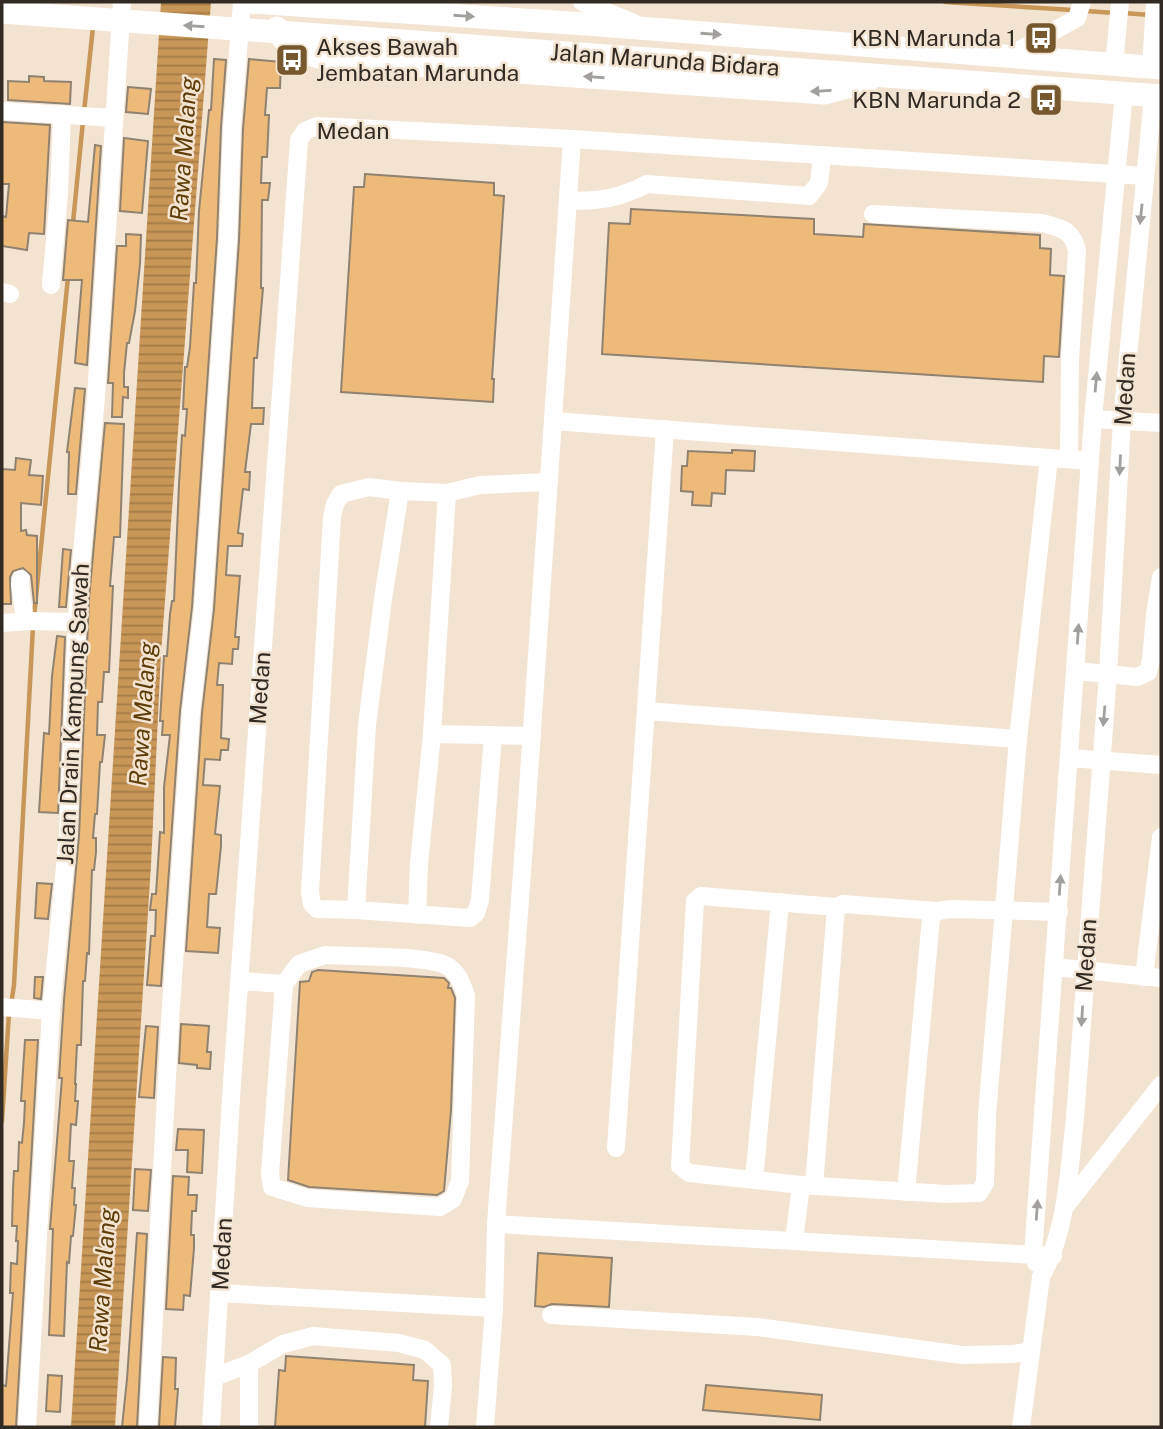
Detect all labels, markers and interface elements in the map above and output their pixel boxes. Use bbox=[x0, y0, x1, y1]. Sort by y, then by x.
one-way arrow bbox=[453, 11, 475, 22]
bus stop icon: KBN Marunda 1 bbox=[1022, 19, 1060, 57]
one-way arrow bbox=[183, 20, 205, 31]
place label: KBN Marunda 1 bbox=[852, 24, 1016, 51]
one-way arrow bbox=[700, 29, 722, 40]
place label: Akses Bawah Jembatan Marunda bbox=[316, 33, 519, 86]
street label: Jalan Marunda Bidara bbox=[549, 38, 781, 81]
bus stop icon: Akses Bawah Jembatan Marunda bbox=[273, 41, 311, 79]
one-way arrow bbox=[583, 72, 605, 83]
water label: Rawa Malang bbox=[164, 75, 202, 222]
bus stop icon: KBN Marunda 2 bbox=[1027, 81, 1065, 119]
one-way arrow bbox=[810, 86, 832, 97]
place label: KBN Marunda 2 bbox=[852, 86, 1021, 113]
street label: Medan bbox=[317, 117, 389, 144]
one-way arrow bbox=[1136, 203, 1147, 225]
street label: Medan bbox=[1108, 352, 1141, 426]
one-way arrow bbox=[1091, 371, 1102, 393]
one-way arrow bbox=[1115, 454, 1126, 476]
street label: Jalan Drain Kampung Sawah bbox=[51, 563, 94, 865]
one-way arrow bbox=[1073, 622, 1084, 644]
water label: Rawa Malang bbox=[123, 640, 161, 787]
street label: Medan bbox=[243, 651, 276, 725]
one-way arrow bbox=[1098, 705, 1109, 727]
one-way arrow bbox=[1055, 874, 1066, 896]
street label: Medan bbox=[1069, 918, 1102, 992]
one-way arrow bbox=[1076, 1006, 1087, 1028]
one-way arrow bbox=[1032, 1198, 1043, 1220]
water label: Rawa Malang bbox=[83, 1206, 121, 1353]
street label: Medan bbox=[206, 1217, 237, 1291]

